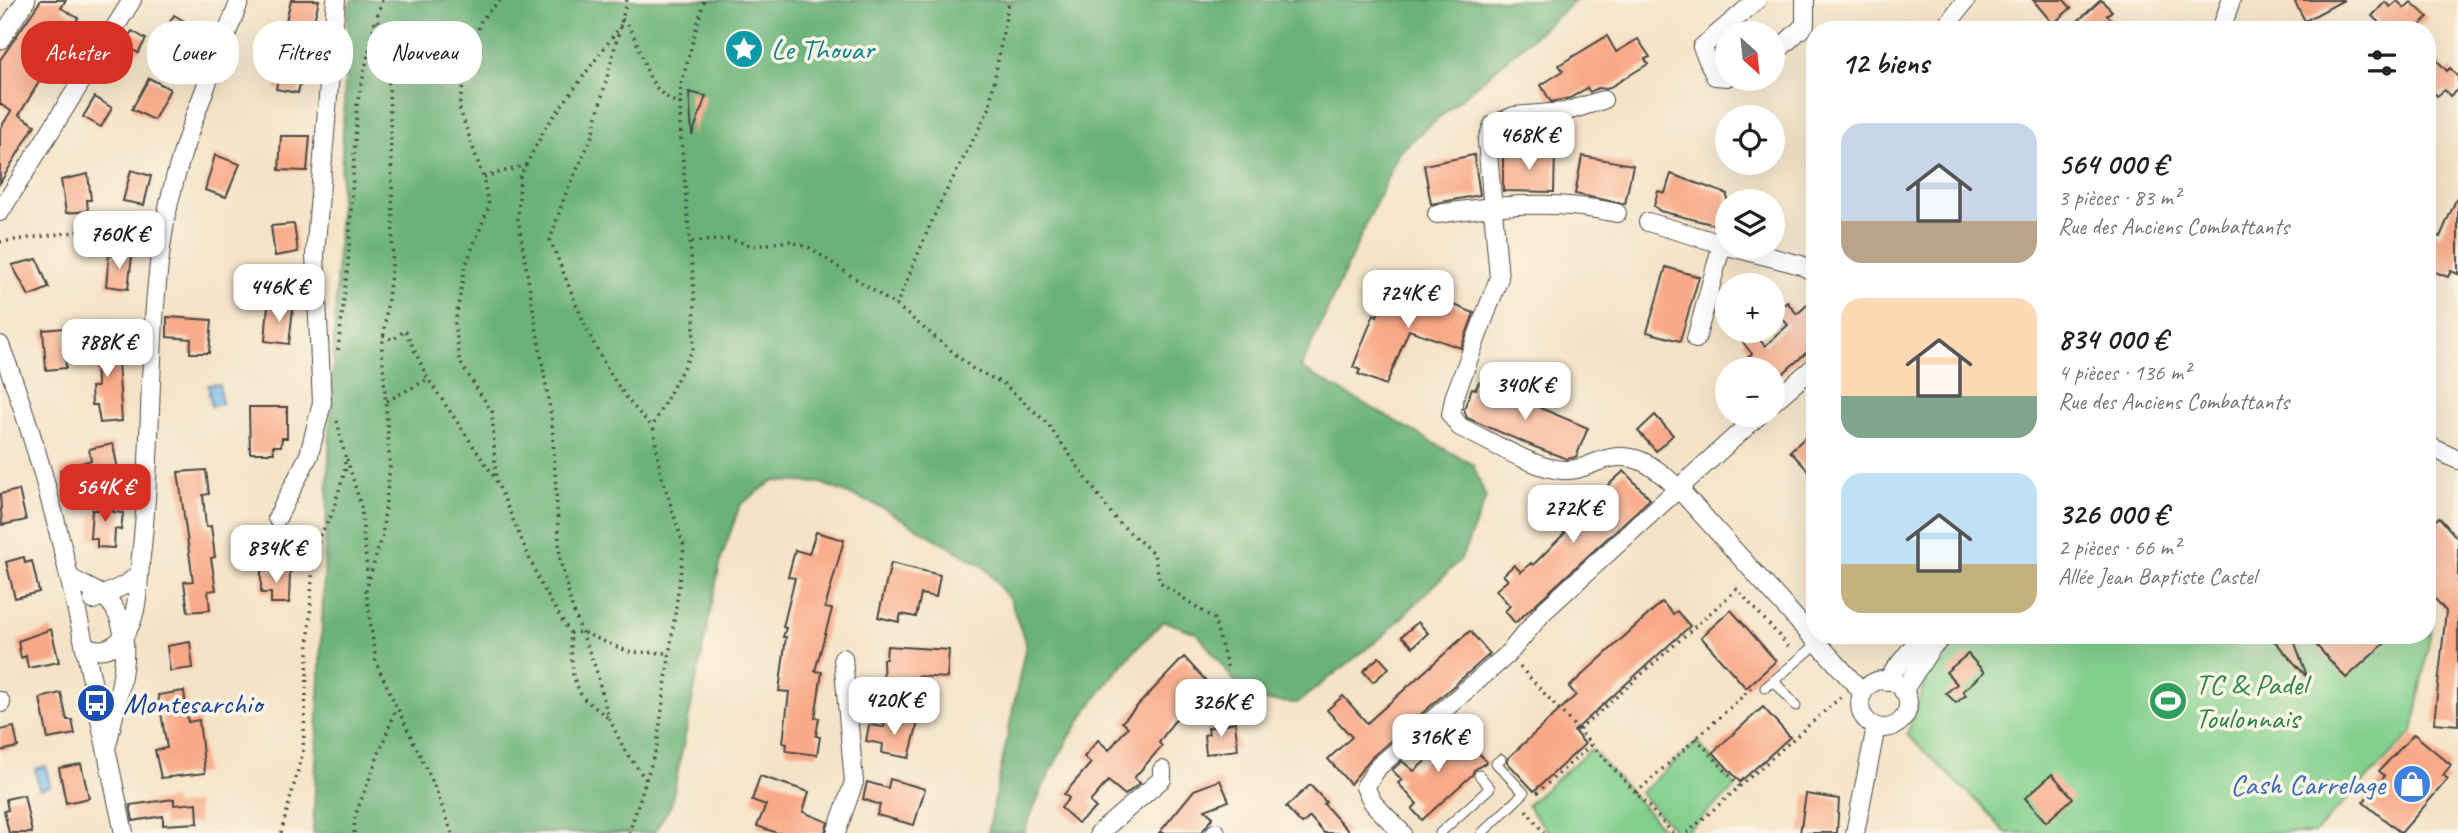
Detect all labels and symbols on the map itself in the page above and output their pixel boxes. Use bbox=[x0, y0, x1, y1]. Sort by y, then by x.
north arrow bbox=[1715, 21, 1785, 91]
place icon: Le Thouar bbox=[723, 28, 765, 70]
place label: Le Thouar bbox=[771, 30, 876, 68]
pin: 468K € bbox=[1472, 113, 1586, 172]
pin: 760K € bbox=[62, 212, 176, 271]
pin: 446K € bbox=[222, 264, 336, 324]
pin: 724K € bbox=[1351, 270, 1465, 330]
pin: 788K € bbox=[50, 320, 164, 379]
pin: 340K € bbox=[1468, 362, 1582, 422]
pin: 564K € bbox=[48, 464, 162, 524]
pin: 272K € bbox=[1516, 486, 1630, 545]
pin: 834K € bbox=[219, 526, 333, 585]
place label: TC & Padel Toulonnais bbox=[2195, 665, 2312, 737]
pin: 420K € bbox=[837, 678, 951, 737]
pin: 326K € bbox=[1164, 680, 1278, 739]
sports icon: TC & Padel Toulonnais bbox=[2147, 680, 2189, 722]
bus stop icon: Montesarchio bbox=[75, 682, 117, 724]
place label: Montesarchio bbox=[123, 684, 265, 722]
pin: 316K € bbox=[1381, 714, 1495, 774]
shop icon: Cash Carrelage bbox=[2391, 763, 2433, 805]
place label: Cash Carrelage bbox=[2230, 765, 2387, 803]

